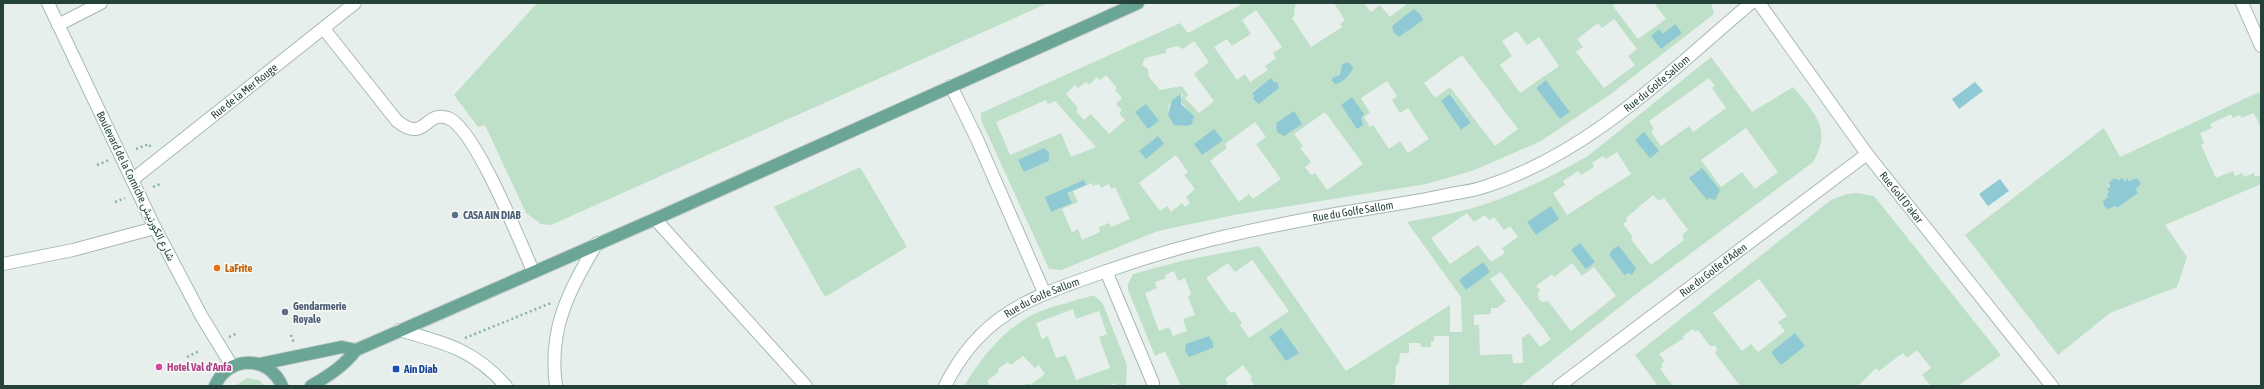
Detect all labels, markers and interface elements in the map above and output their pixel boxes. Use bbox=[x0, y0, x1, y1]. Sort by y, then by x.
street label: Rue du Golfe Sallom bbox=[1622, 53, 1692, 114]
street label: Rue de la Mer Rouge bbox=[208, 61, 280, 121]
street label: Boulevard de la Corniche شارع الكورنيش bbox=[93, 109, 178, 264]
street label: Rue Golf D'akar bbox=[1877, 169, 1926, 226]
street label: Rue du Golfe Sallom bbox=[1312, 199, 1394, 224]
place label: CASA AIN DIAB bbox=[463, 209, 521, 221]
marker: CASA AIN DIAB bbox=[450, 210, 460, 220]
street label: Rue du Golfe d'Aden bbox=[1677, 241, 1749, 299]
place label: LaFrite bbox=[225, 262, 252, 274]
marker: LaFrite bbox=[212, 263, 222, 273]
street label: Rue du Golfe Sallom bbox=[1002, 275, 1081, 320]
place label: Gendarmerie Royale bbox=[293, 300, 346, 325]
marker: Gendarmerie Royale bbox=[280, 307, 290, 317]
place label: Hotel Val d'Anfa bbox=[167, 361, 232, 373]
marker: Hotel Val d'Anfa bbox=[154, 362, 164, 372]
place label: Ain Diab bbox=[403, 363, 438, 375]
marker: Ain Diab bbox=[391, 364, 401, 374]

